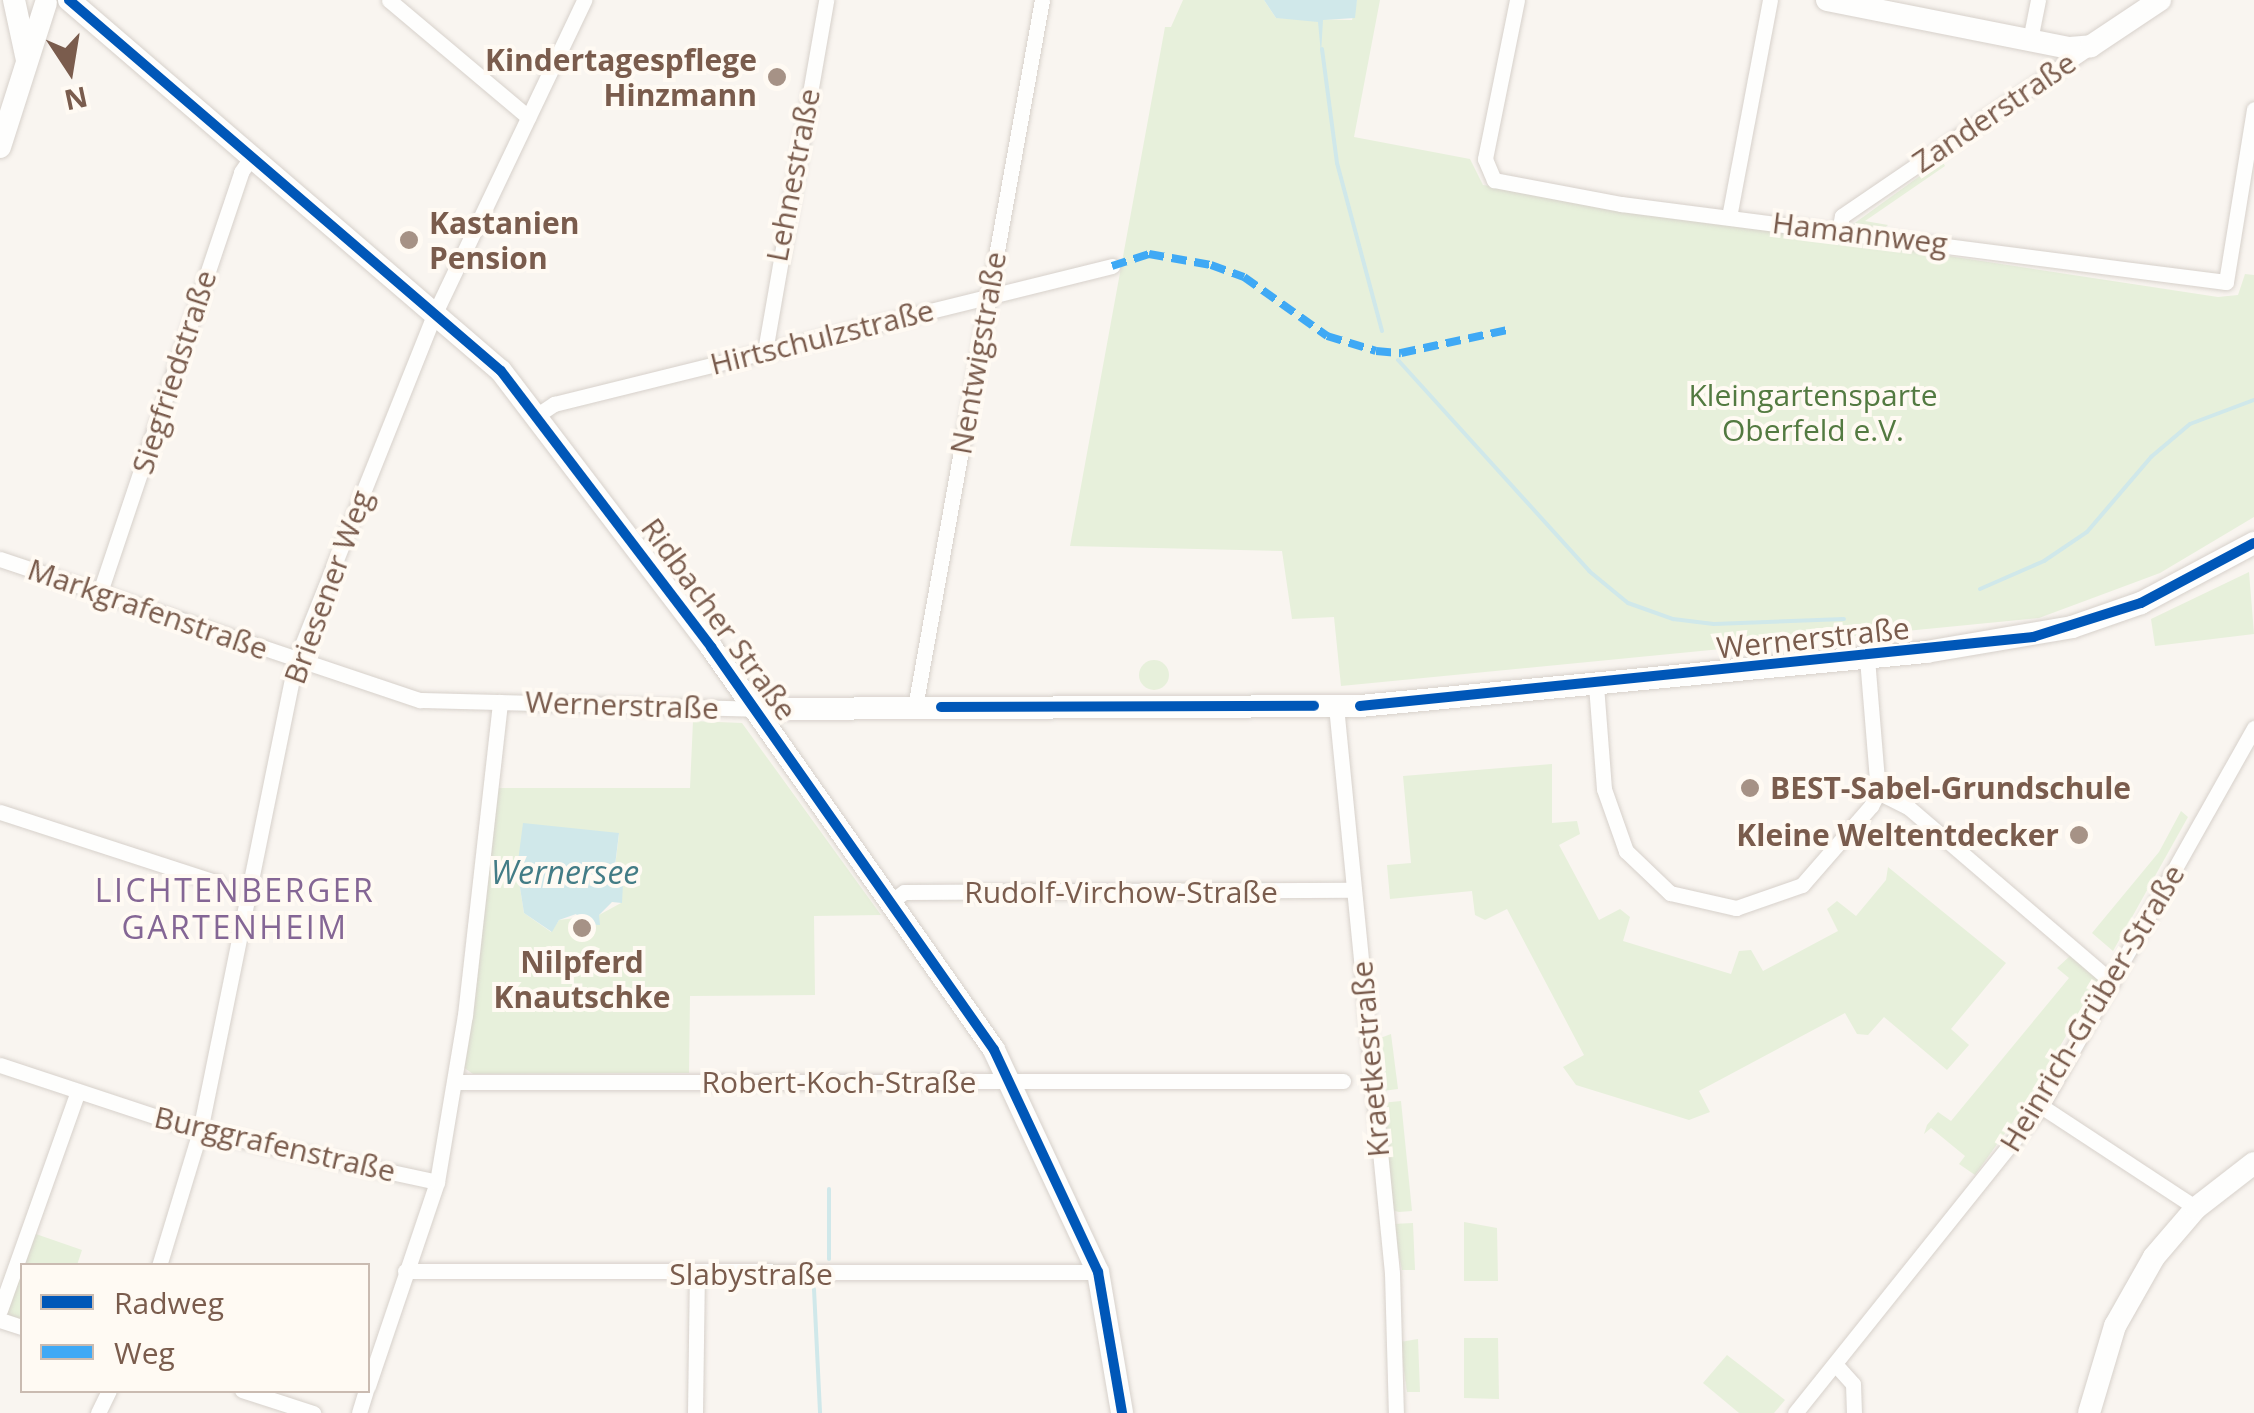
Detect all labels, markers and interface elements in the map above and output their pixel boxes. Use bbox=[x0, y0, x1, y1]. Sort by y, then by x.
north arrow bbox=[20, 20, 120, 120]
place label: Kindertagespflege Hinzmann bbox=[485, 42, 757, 112]
street label: Zanderstraße bbox=[1906, 44, 2082, 180]
marker: Kindertagespflege Hinzmann bbox=[766, 66, 788, 88]
text: N bbox=[61, 78, 91, 120]
street label: Lehnestraße bbox=[759, 85, 827, 265]
street label: Hamannweg bbox=[1770, 204, 1950, 262]
place label: Kastanien Pension bbox=[429, 205, 579, 276]
marker: Kastanien Pension bbox=[398, 229, 420, 251]
street label: Nentwigstraße bbox=[942, 249, 1014, 457]
street label: Siegfriedstraße bbox=[124, 266, 224, 478]
street label: Hirtschulzstraße bbox=[706, 292, 938, 382]
park label: Kleingartensparte Oberfeld e.V. bbox=[1688, 377, 1938, 448]
street label: Briesener Weg bbox=[276, 485, 380, 689]
street label: Ridbacher Straße bbox=[634, 511, 804, 727]
street label: Markgrafenstraße bbox=[23, 551, 273, 667]
street label: Wernerstraße bbox=[1715, 610, 1911, 666]
street label: Wernerstraße bbox=[525, 684, 719, 726]
place label: BEST-Sabel-Grundschule bbox=[1770, 770, 2131, 806]
marker: BEST-Sabel-Grundschule bbox=[1739, 777, 1761, 799]
place label: Kleine Weltentdecker bbox=[1736, 817, 2059, 853]
marker: Kleine Weltentdecker bbox=[2068, 824, 2090, 846]
water label: Wernersee bbox=[491, 853, 639, 891]
street label: Heinrich-Grüber-Straße bbox=[1992, 858, 2192, 1158]
district label: LICHTENBERGER GARTENHEIM bbox=[95, 872, 375, 947]
street label: Rudolf-Virchow-Straße bbox=[964, 874, 1278, 910]
marker: Nilpferd Knautschke bbox=[571, 917, 593, 939]
place label: Nilpferd Knautschke bbox=[494, 944, 670, 1014]
street label: Kraetkestraße bbox=[1343, 959, 1397, 1159]
street label: Robert-Koch-Straße bbox=[702, 1064, 976, 1100]
street label: Burggrafenstraße bbox=[151, 1099, 399, 1189]
street label: Slabystraße bbox=[669, 1256, 833, 1292]
legend bbox=[20, 1263, 370, 1393]
text: Radweg bbox=[114, 1282, 224, 1323]
text: Weg bbox=[114, 1332, 175, 1373]

